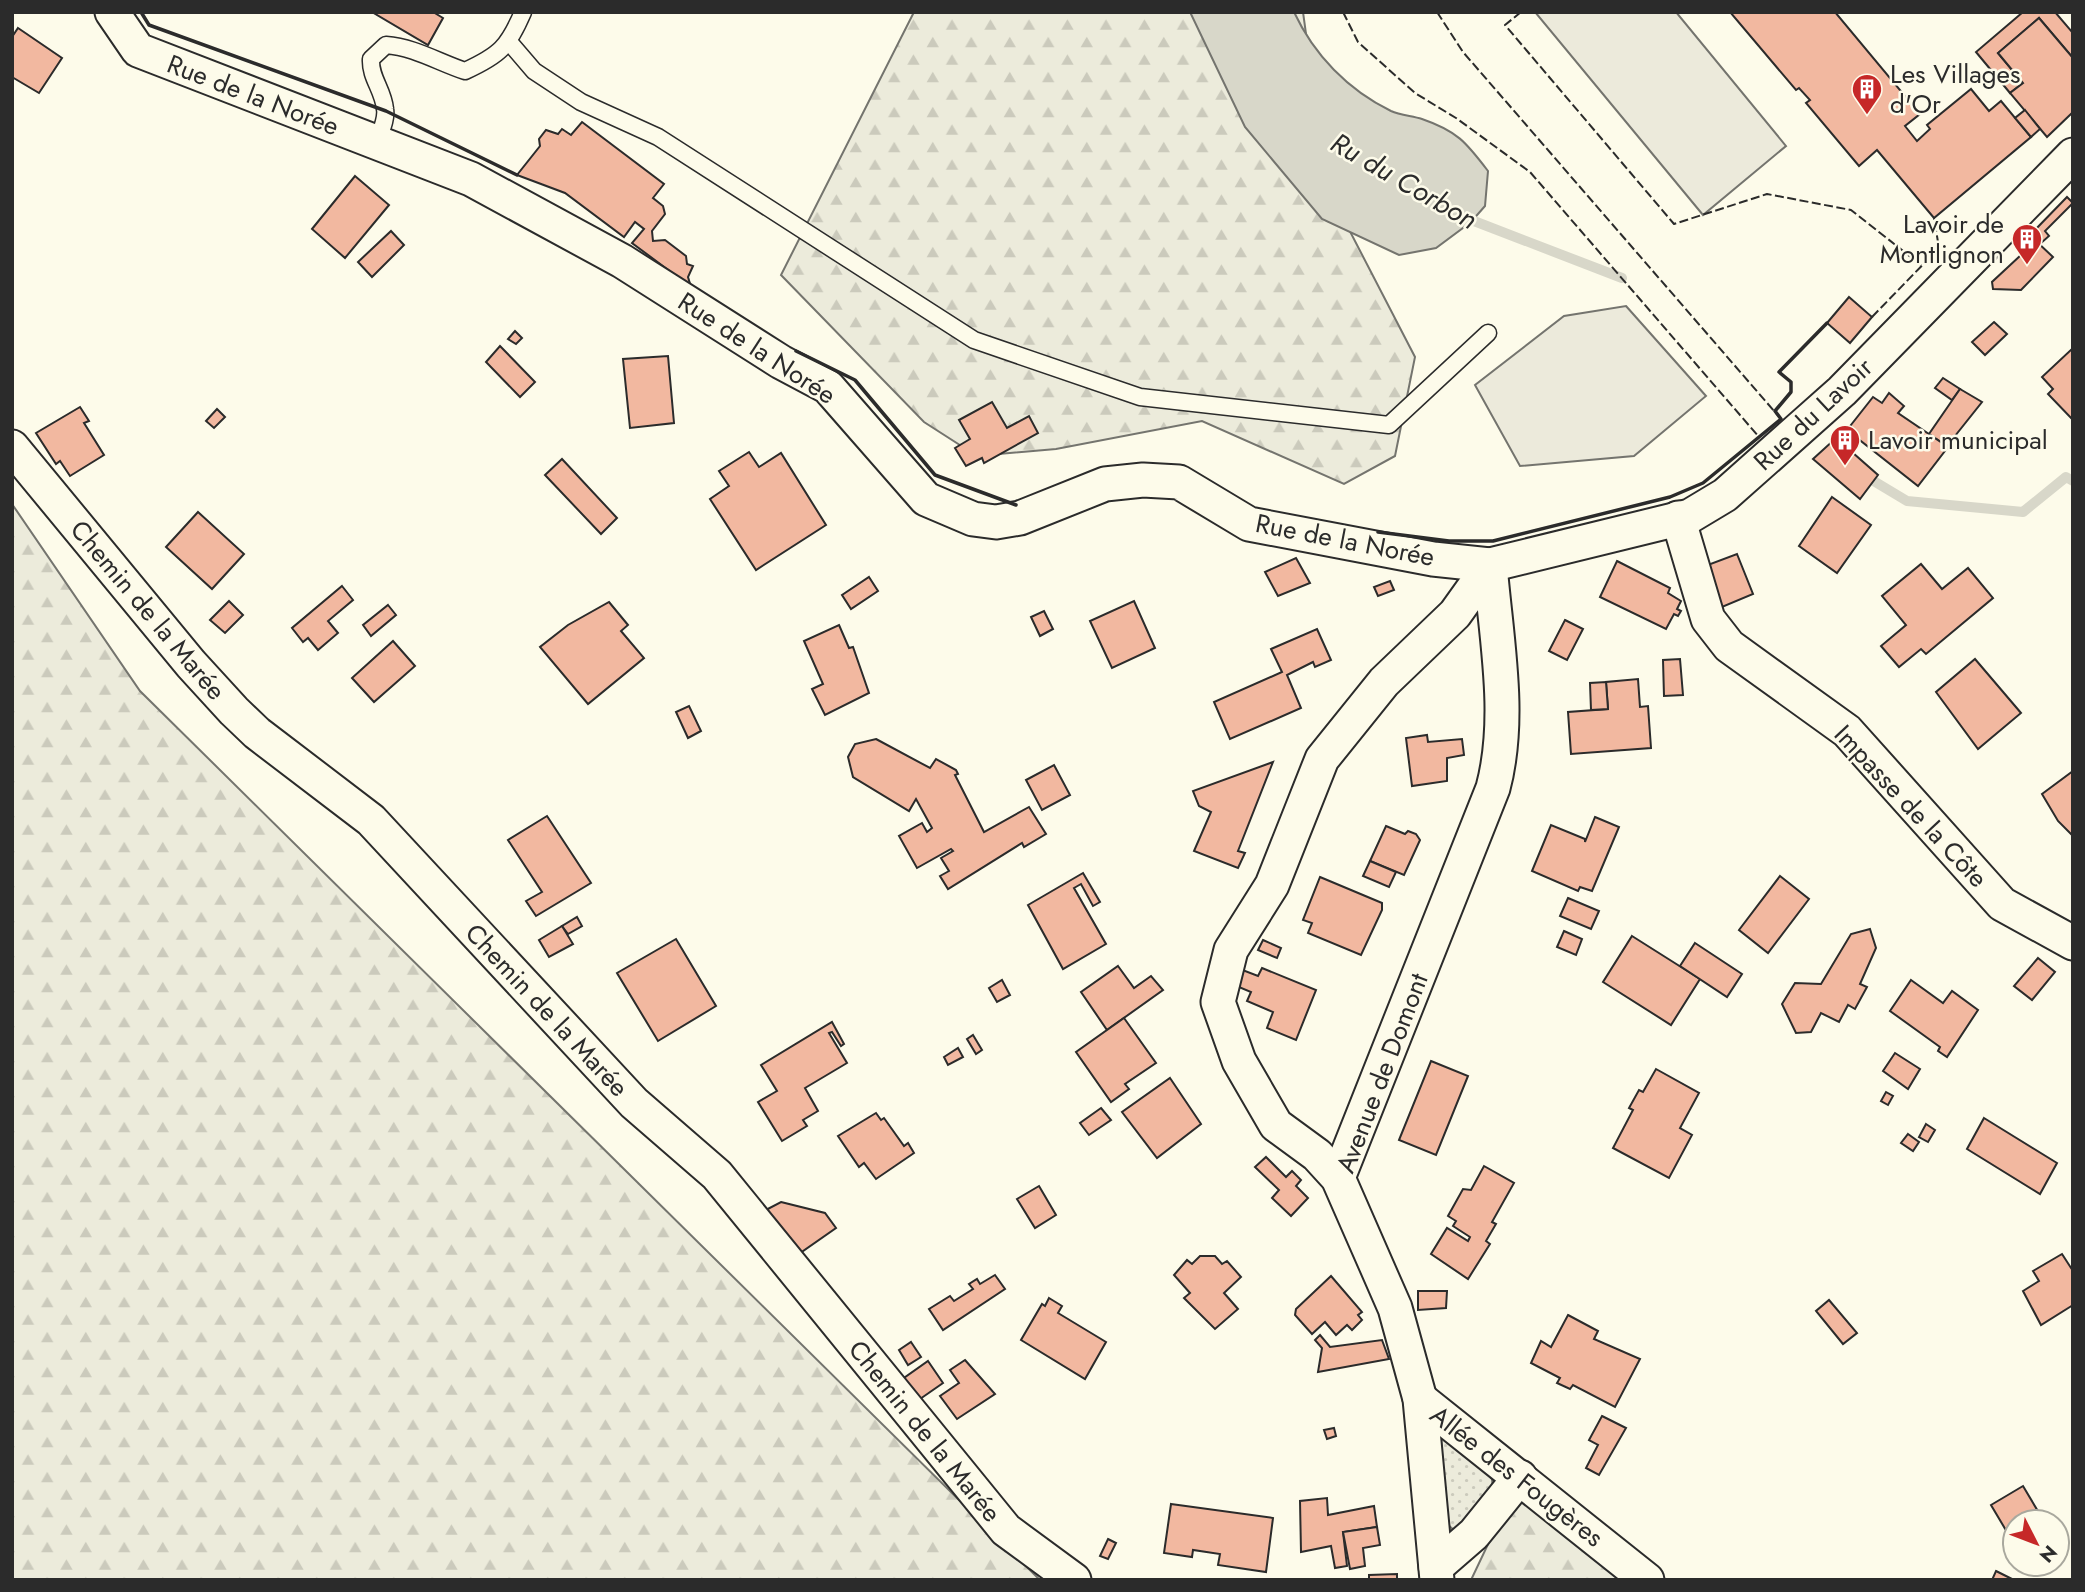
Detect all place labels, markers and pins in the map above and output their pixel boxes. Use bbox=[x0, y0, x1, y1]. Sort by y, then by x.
place label: Les Villages d'Or bbox=[1890, 55, 2020, 123]
building icon: Les Villages d'Or bbox=[1850, 72, 1884, 116]
place label: Lavoir de Montlignon bbox=[1880, 205, 2004, 273]
building icon: Lavoir de Montlignon bbox=[2010, 222, 2044, 266]
place label: Lavoir municipal bbox=[1868, 421, 2048, 459]
building icon: Lavoir municipal bbox=[1828, 423, 1862, 467]

